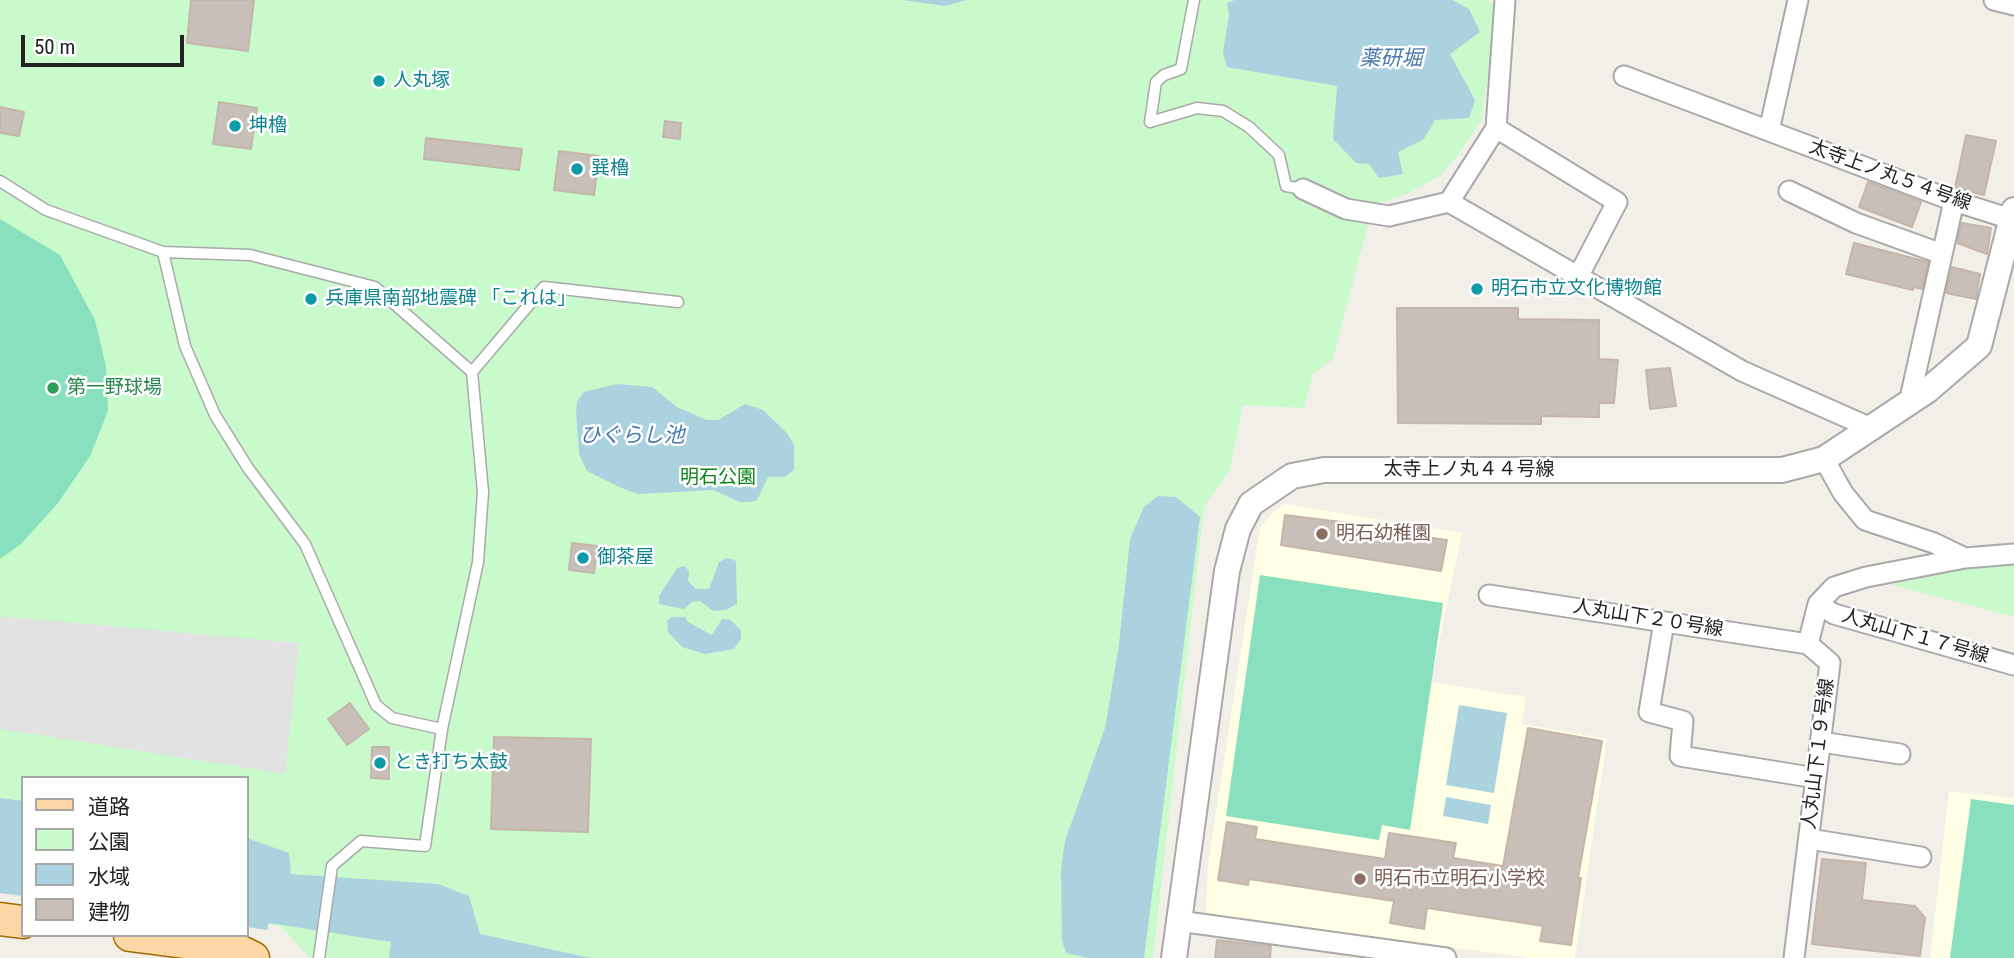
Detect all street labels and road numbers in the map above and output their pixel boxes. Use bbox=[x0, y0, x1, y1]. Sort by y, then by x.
street label: 太寺上ノ丸５４号線 bbox=[1806, 136, 1974, 216]
street label: 太寺上ノ丸４４号線 bbox=[1384, 459, 1554, 481]
street label: 人丸山下２０号線 bbox=[1571, 596, 1725, 642]
street label: 人丸山下１７号線 bbox=[1839, 605, 1991, 669]
street label: 人丸山下１９号線 bbox=[1798, 677, 1840, 831]

